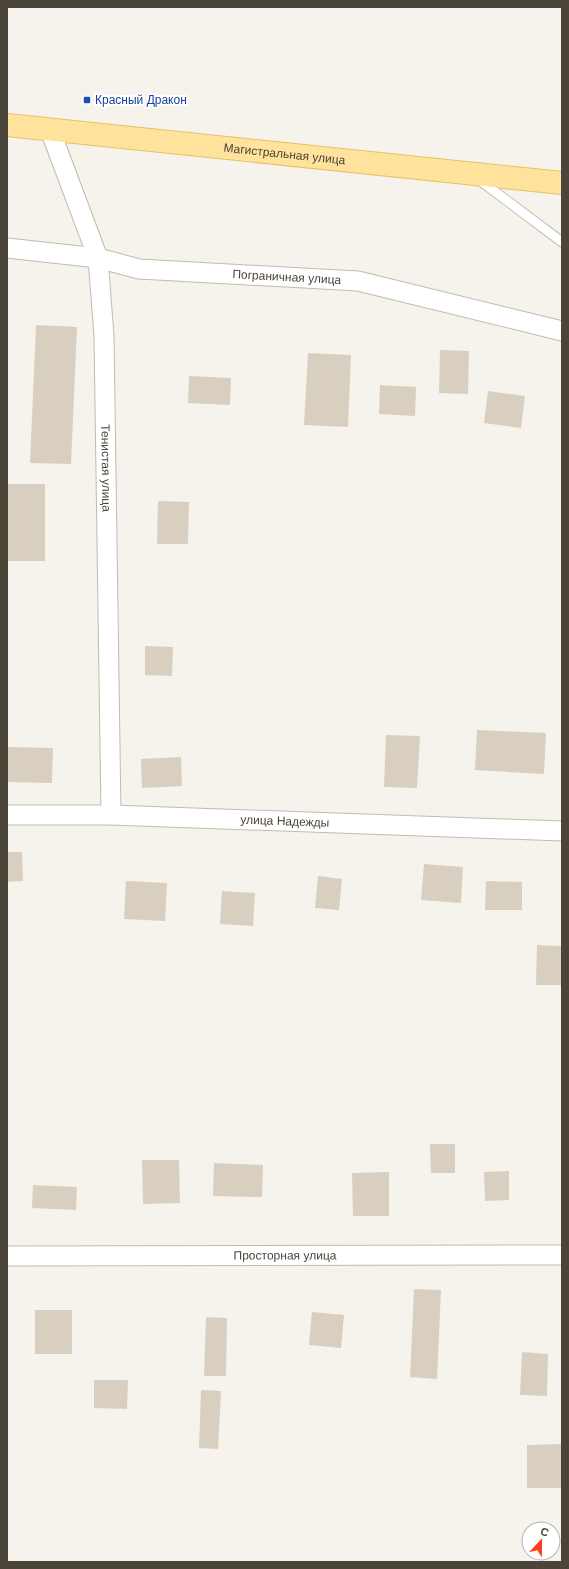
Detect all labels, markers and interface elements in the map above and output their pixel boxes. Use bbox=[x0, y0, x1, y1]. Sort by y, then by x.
place label: Красный Дракон bbox=[95, 93, 187, 107]
marker: Красный Дракон bbox=[82, 95, 92, 105]
street label: Магистральная улица bbox=[223, 141, 346, 167]
street label: Пограничная улица bbox=[232, 267, 342, 287]
street label: Тенистая улица bbox=[98, 424, 114, 512]
street label: улица Надежды bbox=[240, 813, 330, 830]
street label: Просторная улица bbox=[234, 1248, 337, 1263]
north arrow bbox=[521, 1521, 561, 1561]
text: С bbox=[539, 1525, 551, 1539]

